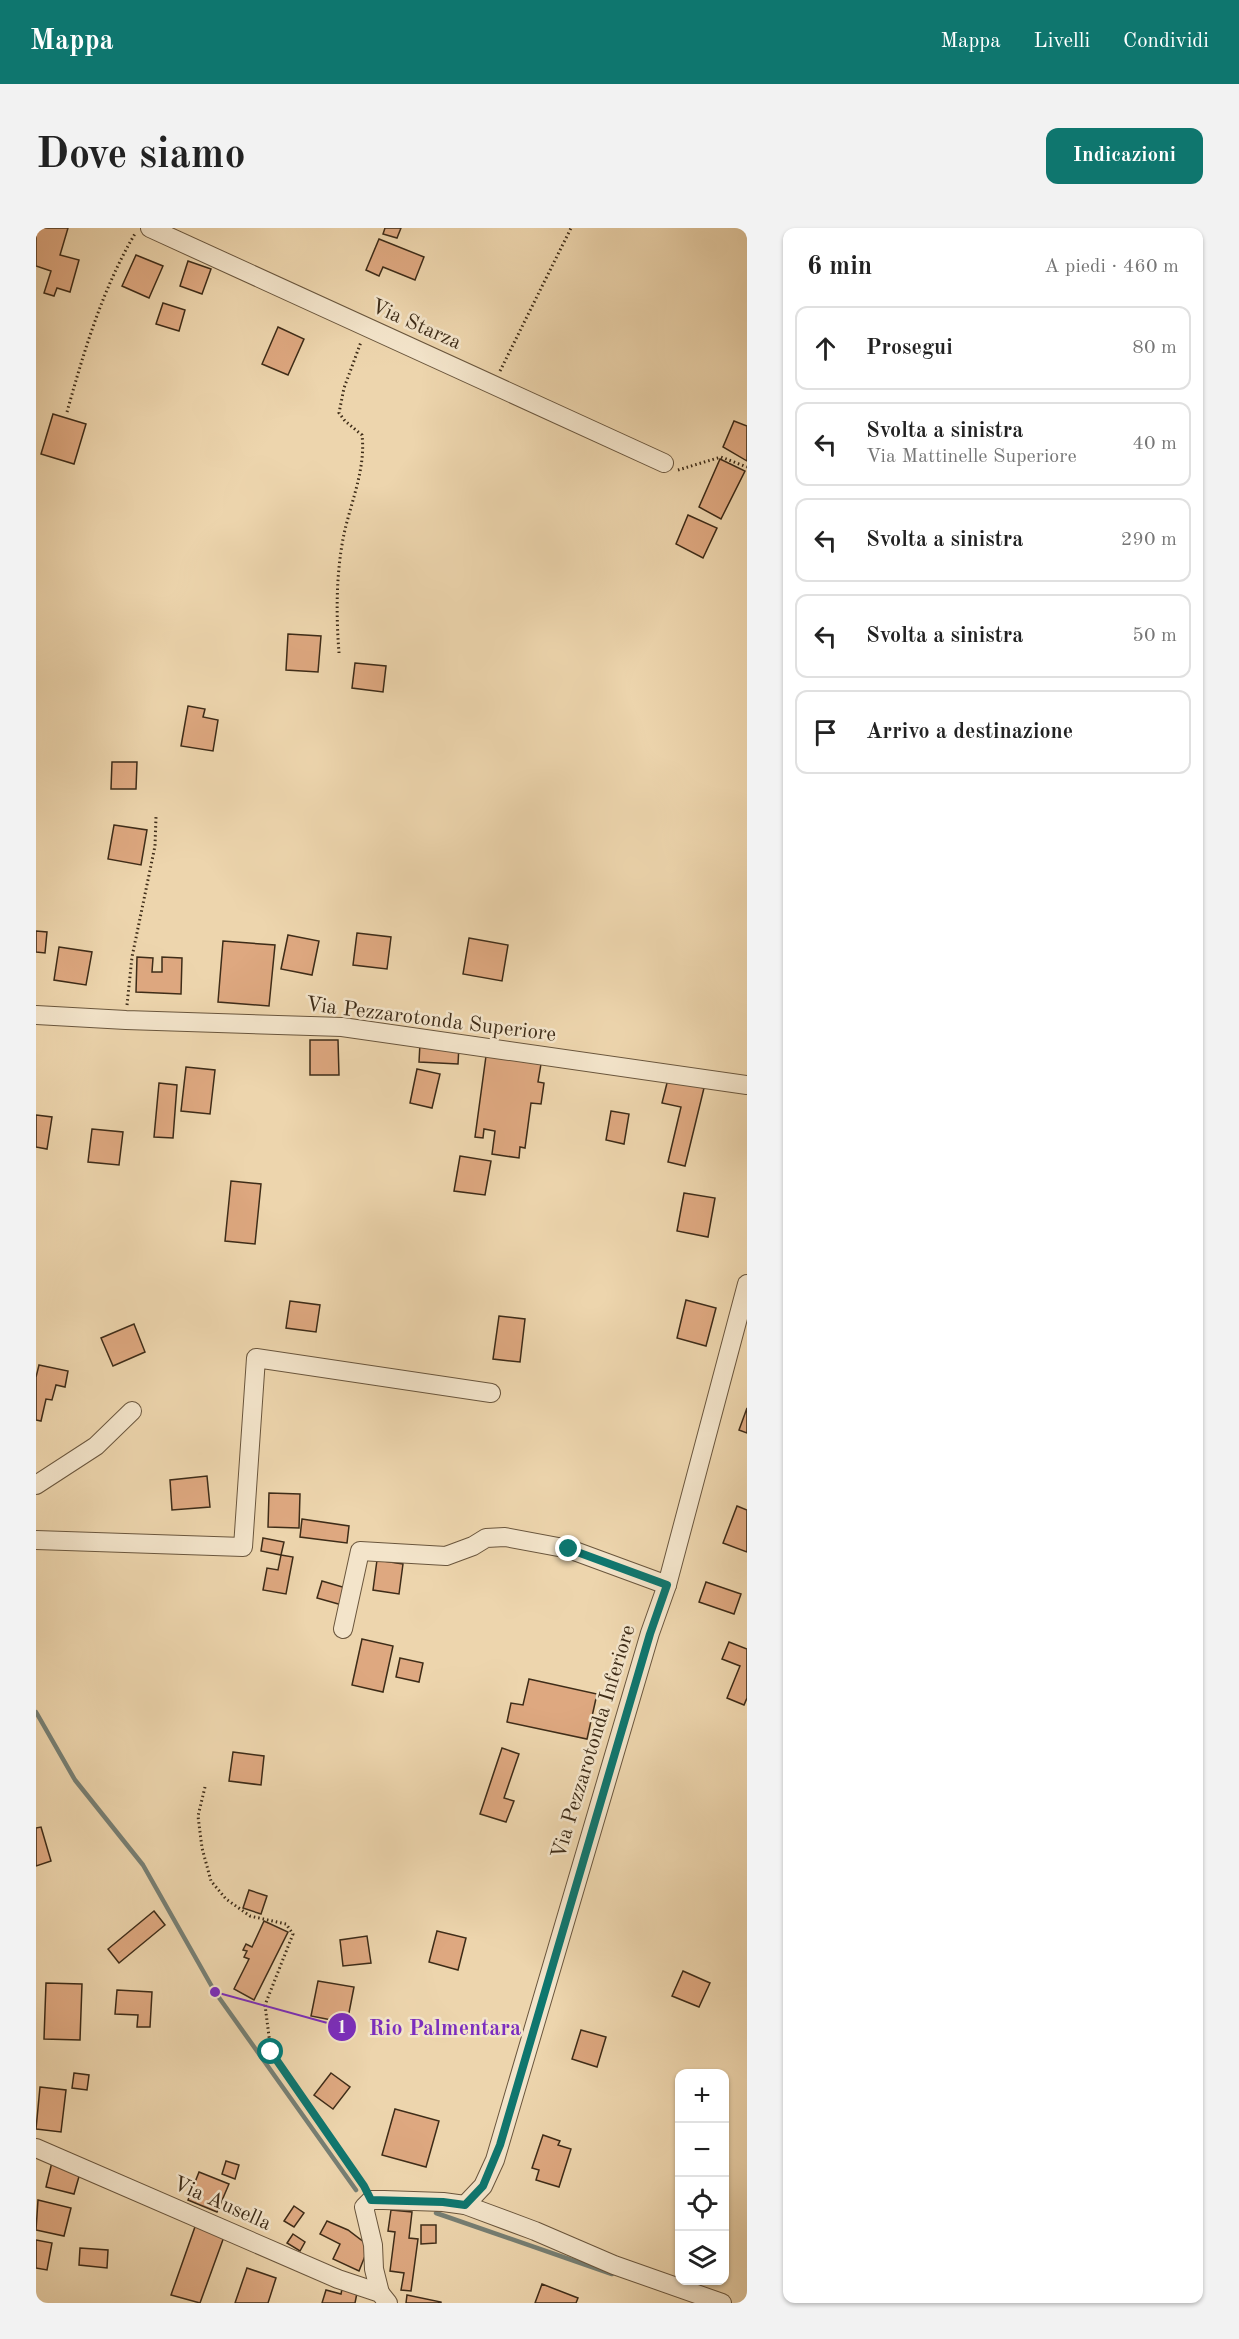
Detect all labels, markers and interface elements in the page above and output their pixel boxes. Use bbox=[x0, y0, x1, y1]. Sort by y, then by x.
text: Mappa bbox=[30, 28, 114, 56]
text: Mappa bbox=[940, 31, 1001, 52]
text: Livelli bbox=[1034, 31, 1090, 52]
text: Condividi bbox=[1123, 31, 1209, 52]
button: Indicazioni bbox=[1046, 128, 1203, 184]
text: Dove siamo bbox=[36, 135, 246, 177]
text: 6 min bbox=[807, 254, 872, 280]
text: A piedi · 460 m bbox=[1044, 257, 1179, 277]
street label: Via Starza bbox=[368, 296, 464, 354]
icon: ahead bbox=[809, 332, 842, 365]
text: Prosegui bbox=[866, 337, 953, 359]
text: 80 m bbox=[1132, 338, 1177, 358]
text: Svolta a sinistra bbox=[866, 420, 1024, 442]
icon: left bbox=[809, 428, 842, 461]
text: 40 m bbox=[1132, 434, 1177, 454]
text: Via Mattinelle Superiore bbox=[866, 447, 1077, 467]
icon: left bbox=[809, 524, 842, 557]
text: Svolta a sinistra bbox=[866, 529, 1024, 551]
text: 290 m bbox=[1121, 530, 1177, 550]
icon: left bbox=[809, 620, 842, 653]
text: Svolta a sinistra bbox=[866, 625, 1024, 647]
text: 50 m bbox=[1132, 626, 1177, 646]
icon: arrive bbox=[809, 716, 842, 749]
text: Arrivo a destinazione bbox=[866, 721, 1073, 743]
street label: Via Pezzarotonda Superiore bbox=[305, 994, 557, 1046]
route end bbox=[555, 1535, 581, 1561]
street label: Via Pezzarotonda Inferiore bbox=[548, 1623, 640, 1861]
callout: Rio Palmentara bbox=[327, 2007, 533, 2047]
text: Rio Palmentara bbox=[369, 2018, 521, 2040]
text: 1 bbox=[337, 2019, 347, 2037]
route start bbox=[257, 2038, 283, 2064]
map controls bbox=[675, 2069, 729, 2285]
button: + bbox=[675, 2069, 729, 2123]
button: − bbox=[675, 2123, 729, 2177]
street label: Via Ausella bbox=[170, 2173, 274, 2235]
button: locate bbox=[675, 2177, 729, 2231]
button: layers bbox=[675, 2231, 729, 2285]

